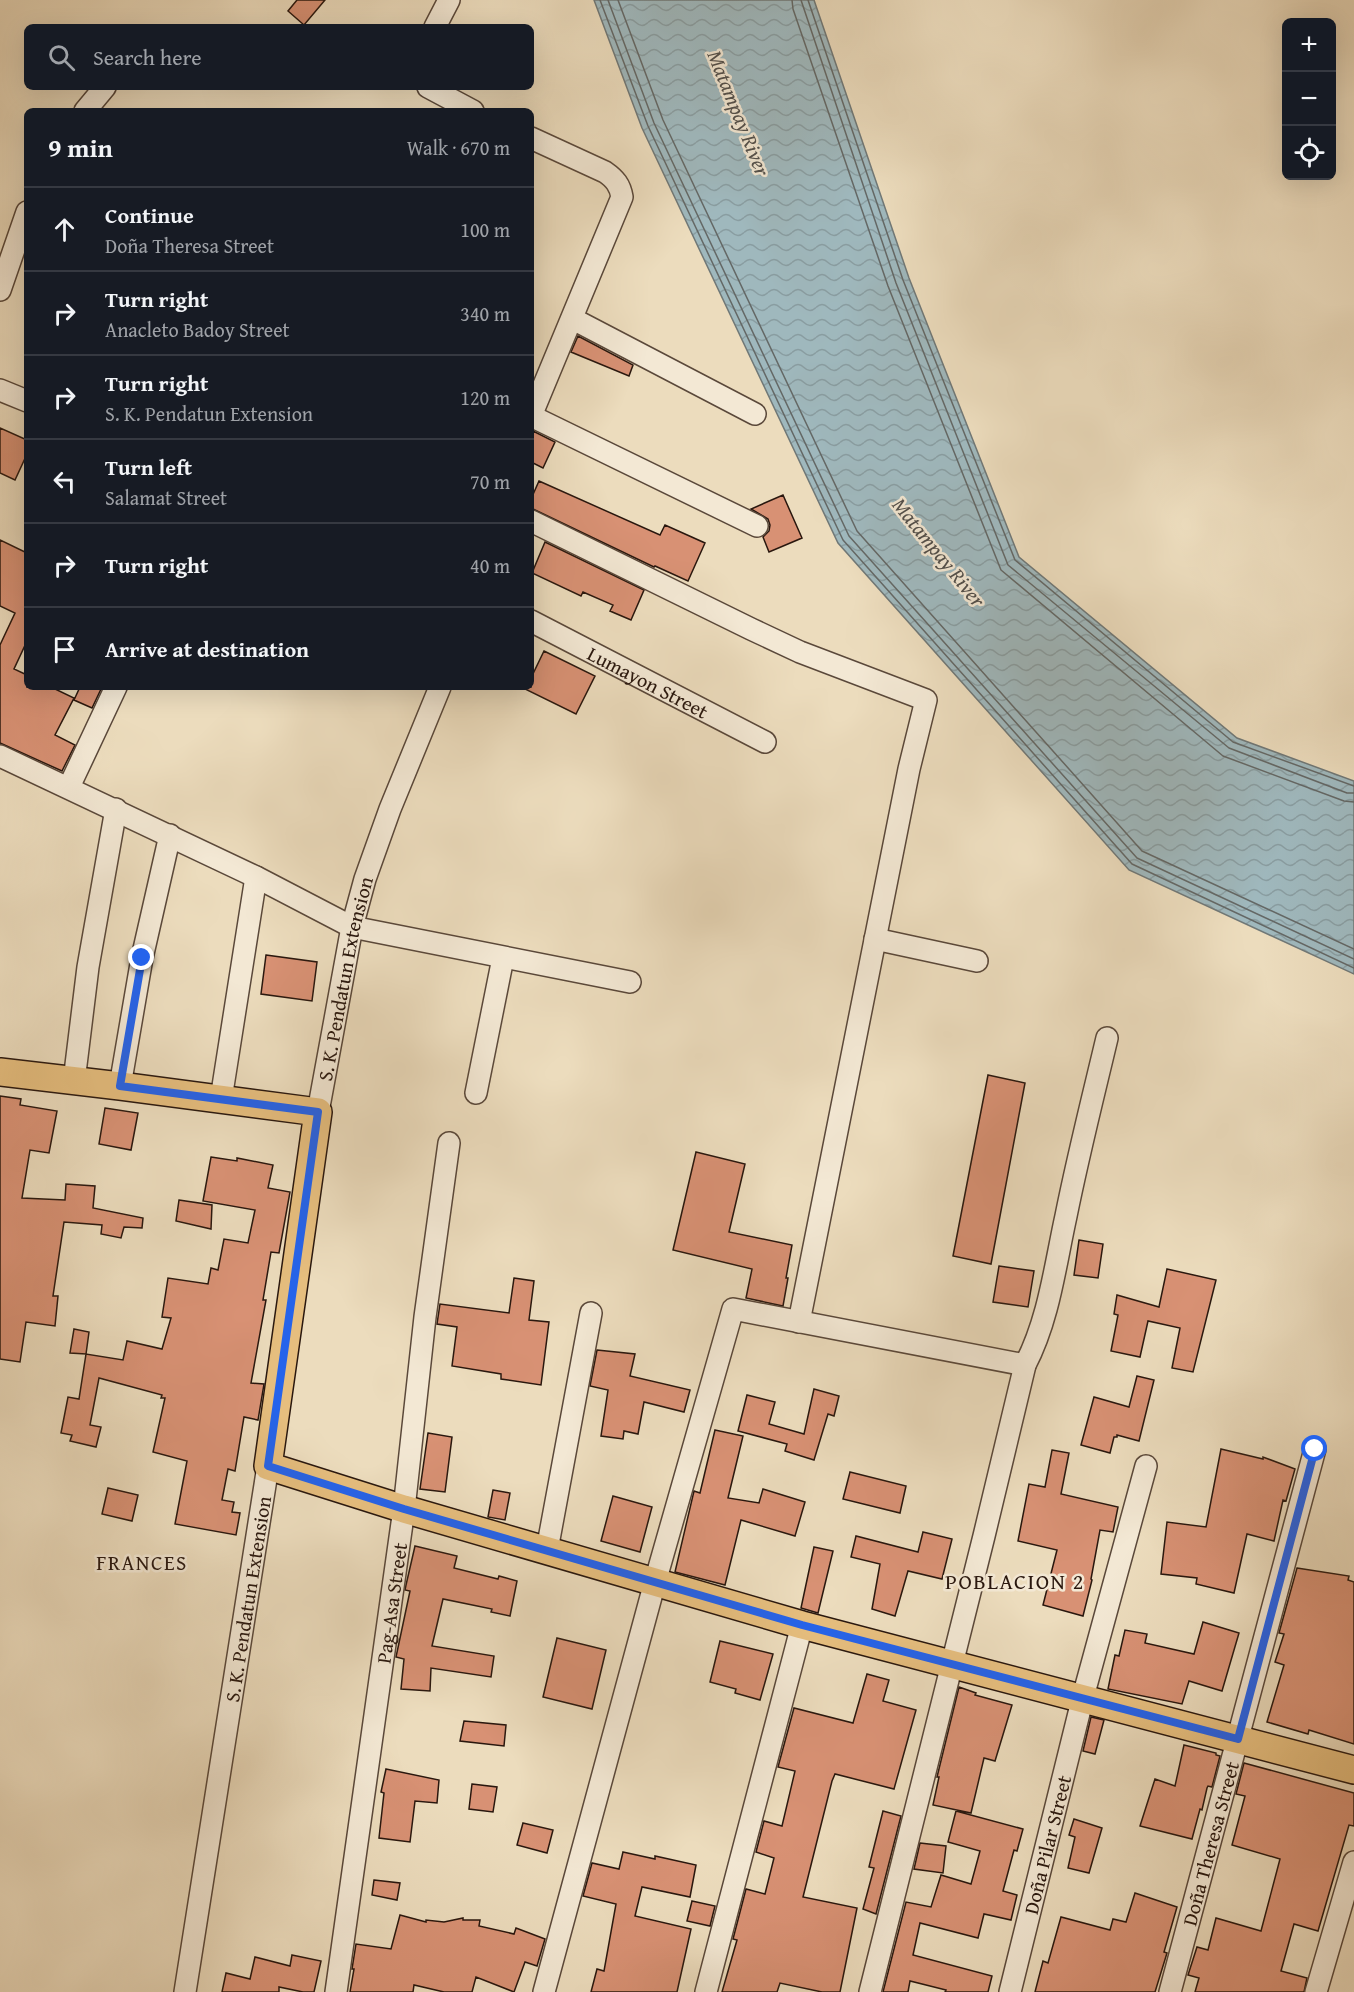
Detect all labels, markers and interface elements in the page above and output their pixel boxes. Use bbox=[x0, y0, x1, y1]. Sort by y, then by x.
map controls bbox=[1282, 18, 1336, 180]
button: + bbox=[1282, 18, 1336, 72]
search box bbox=[24, 24, 534, 90]
icon: search bbox=[45, 41, 78, 74]
text: Search here bbox=[93, 41, 202, 73]
water label: Matampay River bbox=[700, 45, 779, 182]
button: − bbox=[1282, 72, 1336, 126]
button: locate bbox=[1282, 126, 1336, 180]
text: 9 min bbox=[48, 128, 113, 167]
text: Walk · 670 m bbox=[407, 133, 510, 162]
text: Continue bbox=[105, 199, 194, 231]
icon: ahead bbox=[48, 213, 81, 246]
text: 100 m bbox=[460, 215, 510, 244]
text: Doña Theresa Street bbox=[105, 231, 274, 260]
text: Turn right bbox=[105, 283, 208, 315]
icon: right bbox=[48, 297, 81, 330]
text: 340 m bbox=[460, 299, 510, 328]
text: Anacleto Badoy Street bbox=[105, 315, 290, 344]
text: Turn right bbox=[105, 367, 208, 399]
icon: right bbox=[48, 381, 81, 414]
text: 120 m bbox=[460, 383, 510, 412]
text: S. K. Pendatun Extension bbox=[105, 399, 313, 428]
text: Turn left bbox=[105, 451, 192, 483]
icon: left bbox=[48, 465, 81, 498]
text: 70 m bbox=[470, 467, 510, 496]
text: Salamat Street bbox=[105, 483, 227, 512]
water label: Matampay River bbox=[885, 490, 994, 614]
icon: right bbox=[48, 549, 81, 582]
text: Turn right bbox=[105, 549, 208, 581]
text: 40 m bbox=[470, 551, 510, 580]
icon: arrive bbox=[48, 633, 81, 666]
text: Arrive at destination bbox=[105, 633, 309, 665]
street label: Lumayon Street bbox=[583, 638, 714, 725]
street label: S. K. Pendatun Extension bbox=[310, 873, 380, 1083]
route end bbox=[128, 944, 154, 970]
route start bbox=[1301, 1435, 1327, 1461]
street label: S. K. Pendatun Extension bbox=[216, 1494, 278, 1704]
street label: Pag-Asa Street bbox=[368, 1541, 414, 1665]
district label: FRANCES bbox=[96, 1547, 188, 1578]
district label: POBLACION 2 bbox=[945, 1565, 1085, 1597]
street label: Doña Theresa Street bbox=[1174, 1758, 1246, 1929]
street label: Doña Pilar Street bbox=[1015, 1772, 1078, 1917]

